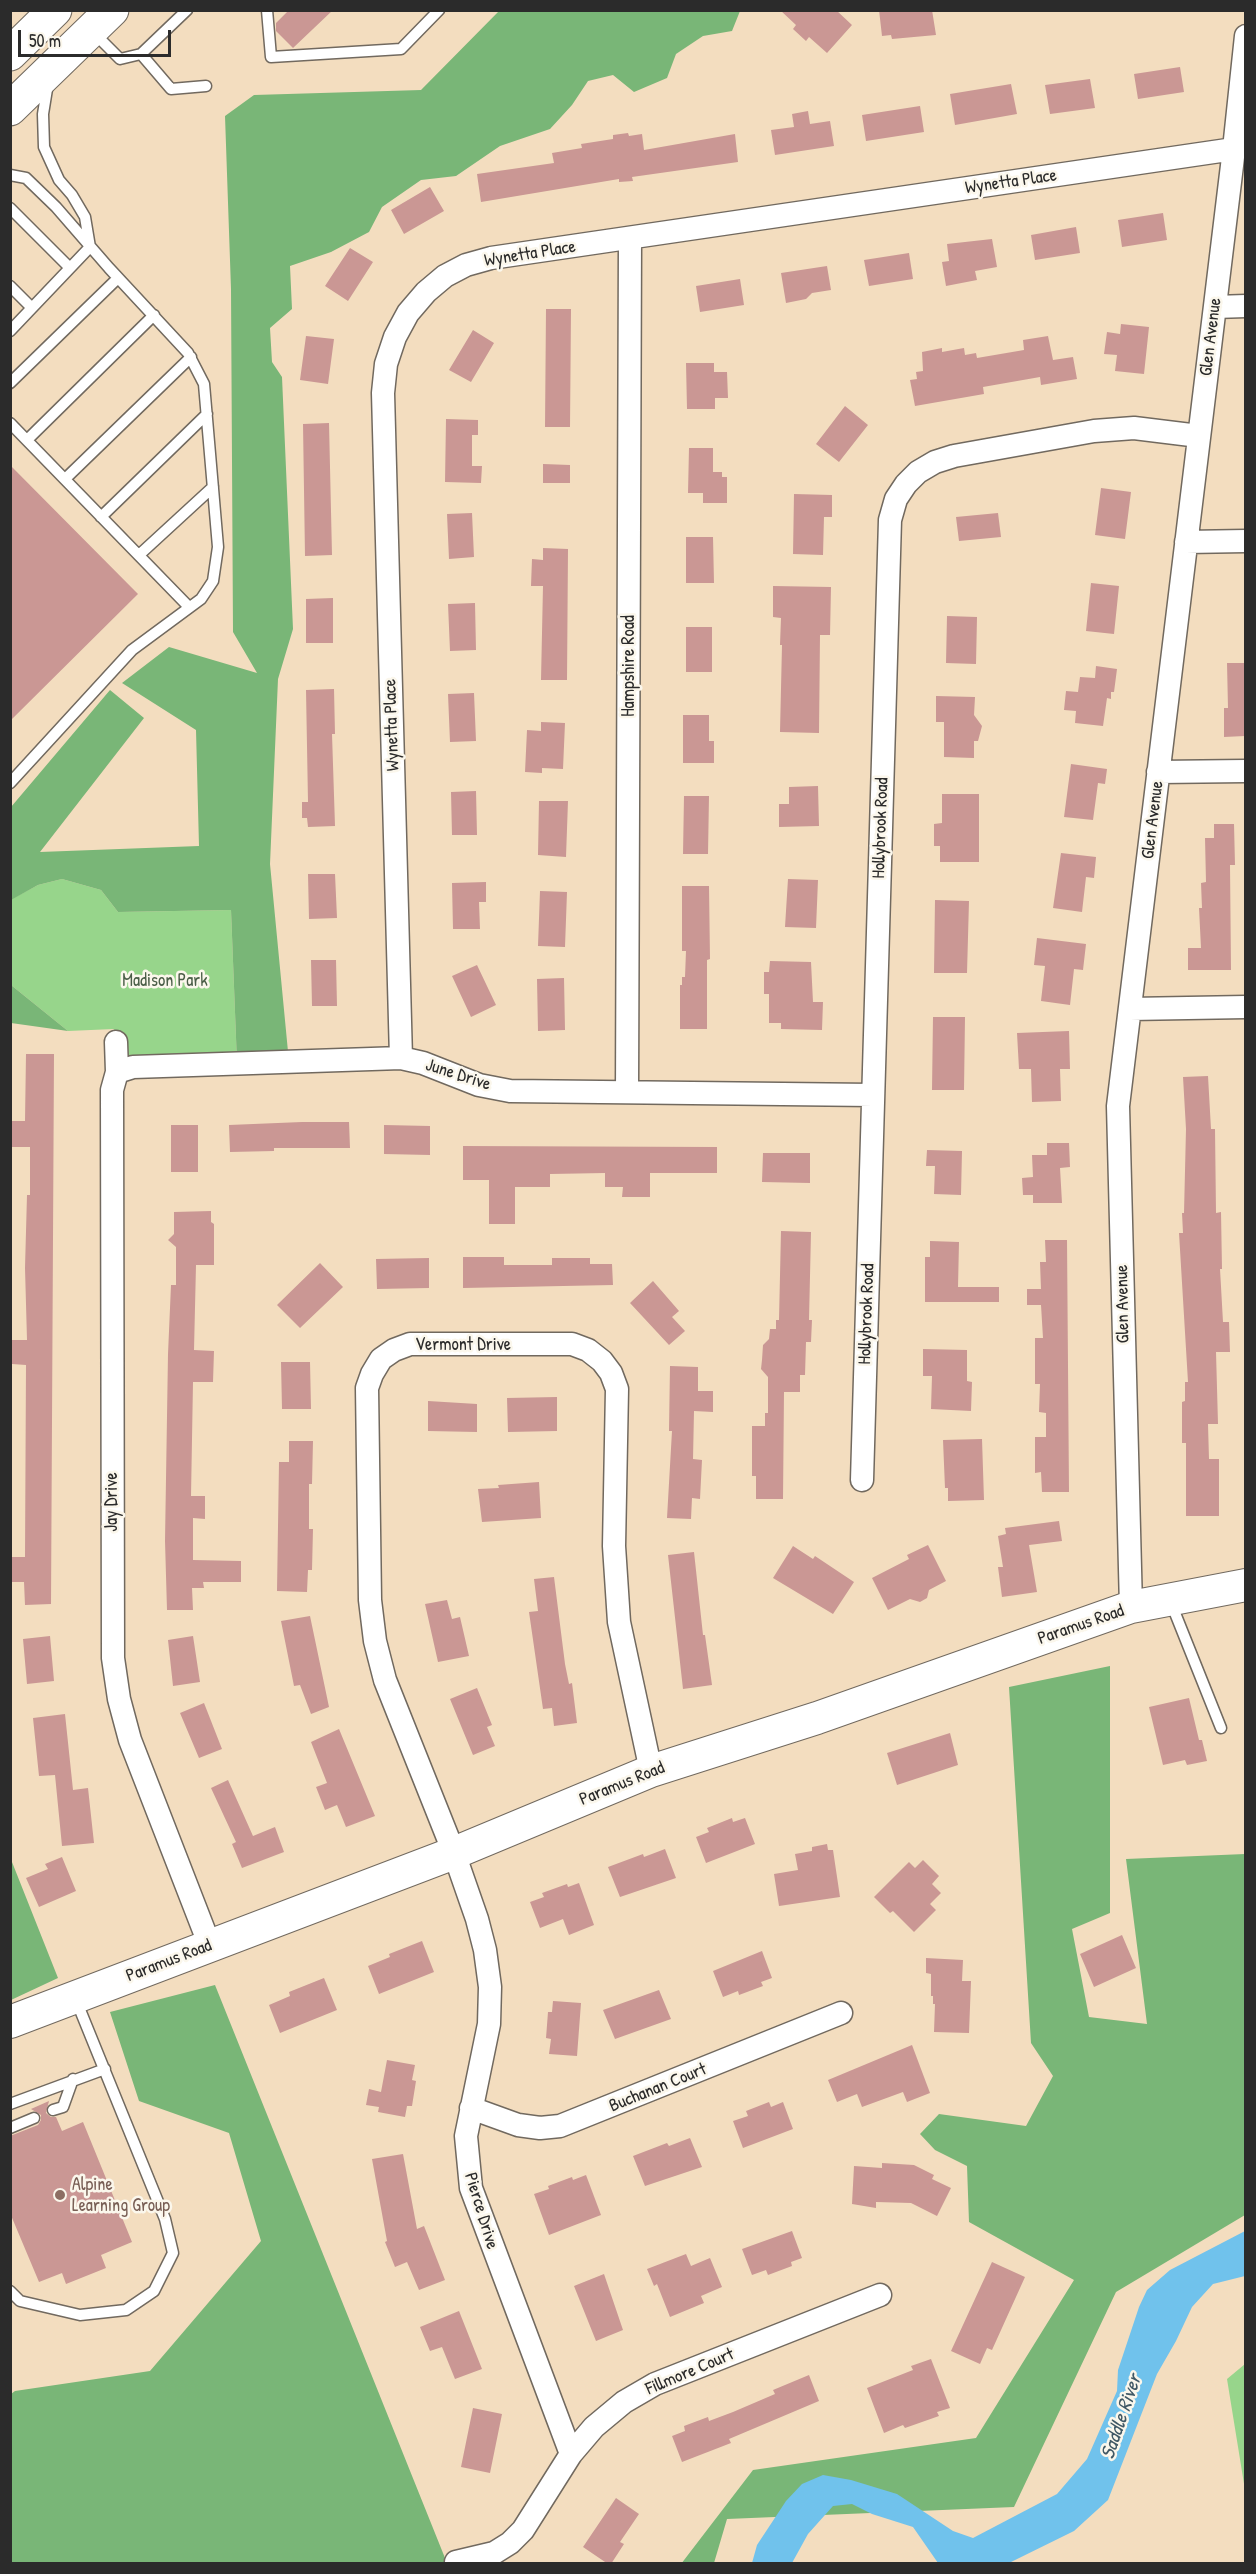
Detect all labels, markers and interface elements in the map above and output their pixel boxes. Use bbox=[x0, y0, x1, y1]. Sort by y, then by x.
scale bar bbox=[21, 18, 174, 56]
text: 50 m bbox=[29, 28, 61, 53]
street label: Wynetta Place bbox=[964, 165, 1058, 199]
street label: Wynetta Place bbox=[483, 236, 577, 272]
street label: Glen Avenue bbox=[1195, 297, 1227, 377]
street label: Hampshire Road bbox=[618, 615, 640, 717]
street label: Wynetta Place bbox=[380, 679, 404, 771]
street label: Hollybrook Road bbox=[868, 777, 894, 879]
street label: Glen Avenue bbox=[1137, 780, 1169, 860]
park label: Madison Park bbox=[122, 970, 208, 992]
street label: June Drive bbox=[423, 1054, 493, 1096]
street label: Hollybrook Road bbox=[854, 1263, 880, 1365]
street label: Glen Avenue bbox=[1112, 1265, 1134, 1343]
street label: Vermont Drive bbox=[415, 1334, 511, 1356]
street label: Jay Drive bbox=[101, 1472, 123, 1532]
street label: Paramus Road bbox=[1035, 1600, 1127, 1650]
street label: Paramus Road bbox=[576, 1757, 668, 1811]
street label: Paramus Road bbox=[123, 1935, 215, 1987]
street label: Buchanan Court bbox=[606, 2059, 710, 2117]
street label: Pierce Drive bbox=[459, 2170, 503, 2252]
place label: Alpine Learning Group bbox=[72, 2174, 170, 2216]
marker: Alpine Learning Group bbox=[53, 2188, 67, 2202]
street label: Fillmore Court bbox=[643, 2344, 737, 2400]
water label: Saddle River bbox=[1096, 2372, 1148, 2462]

